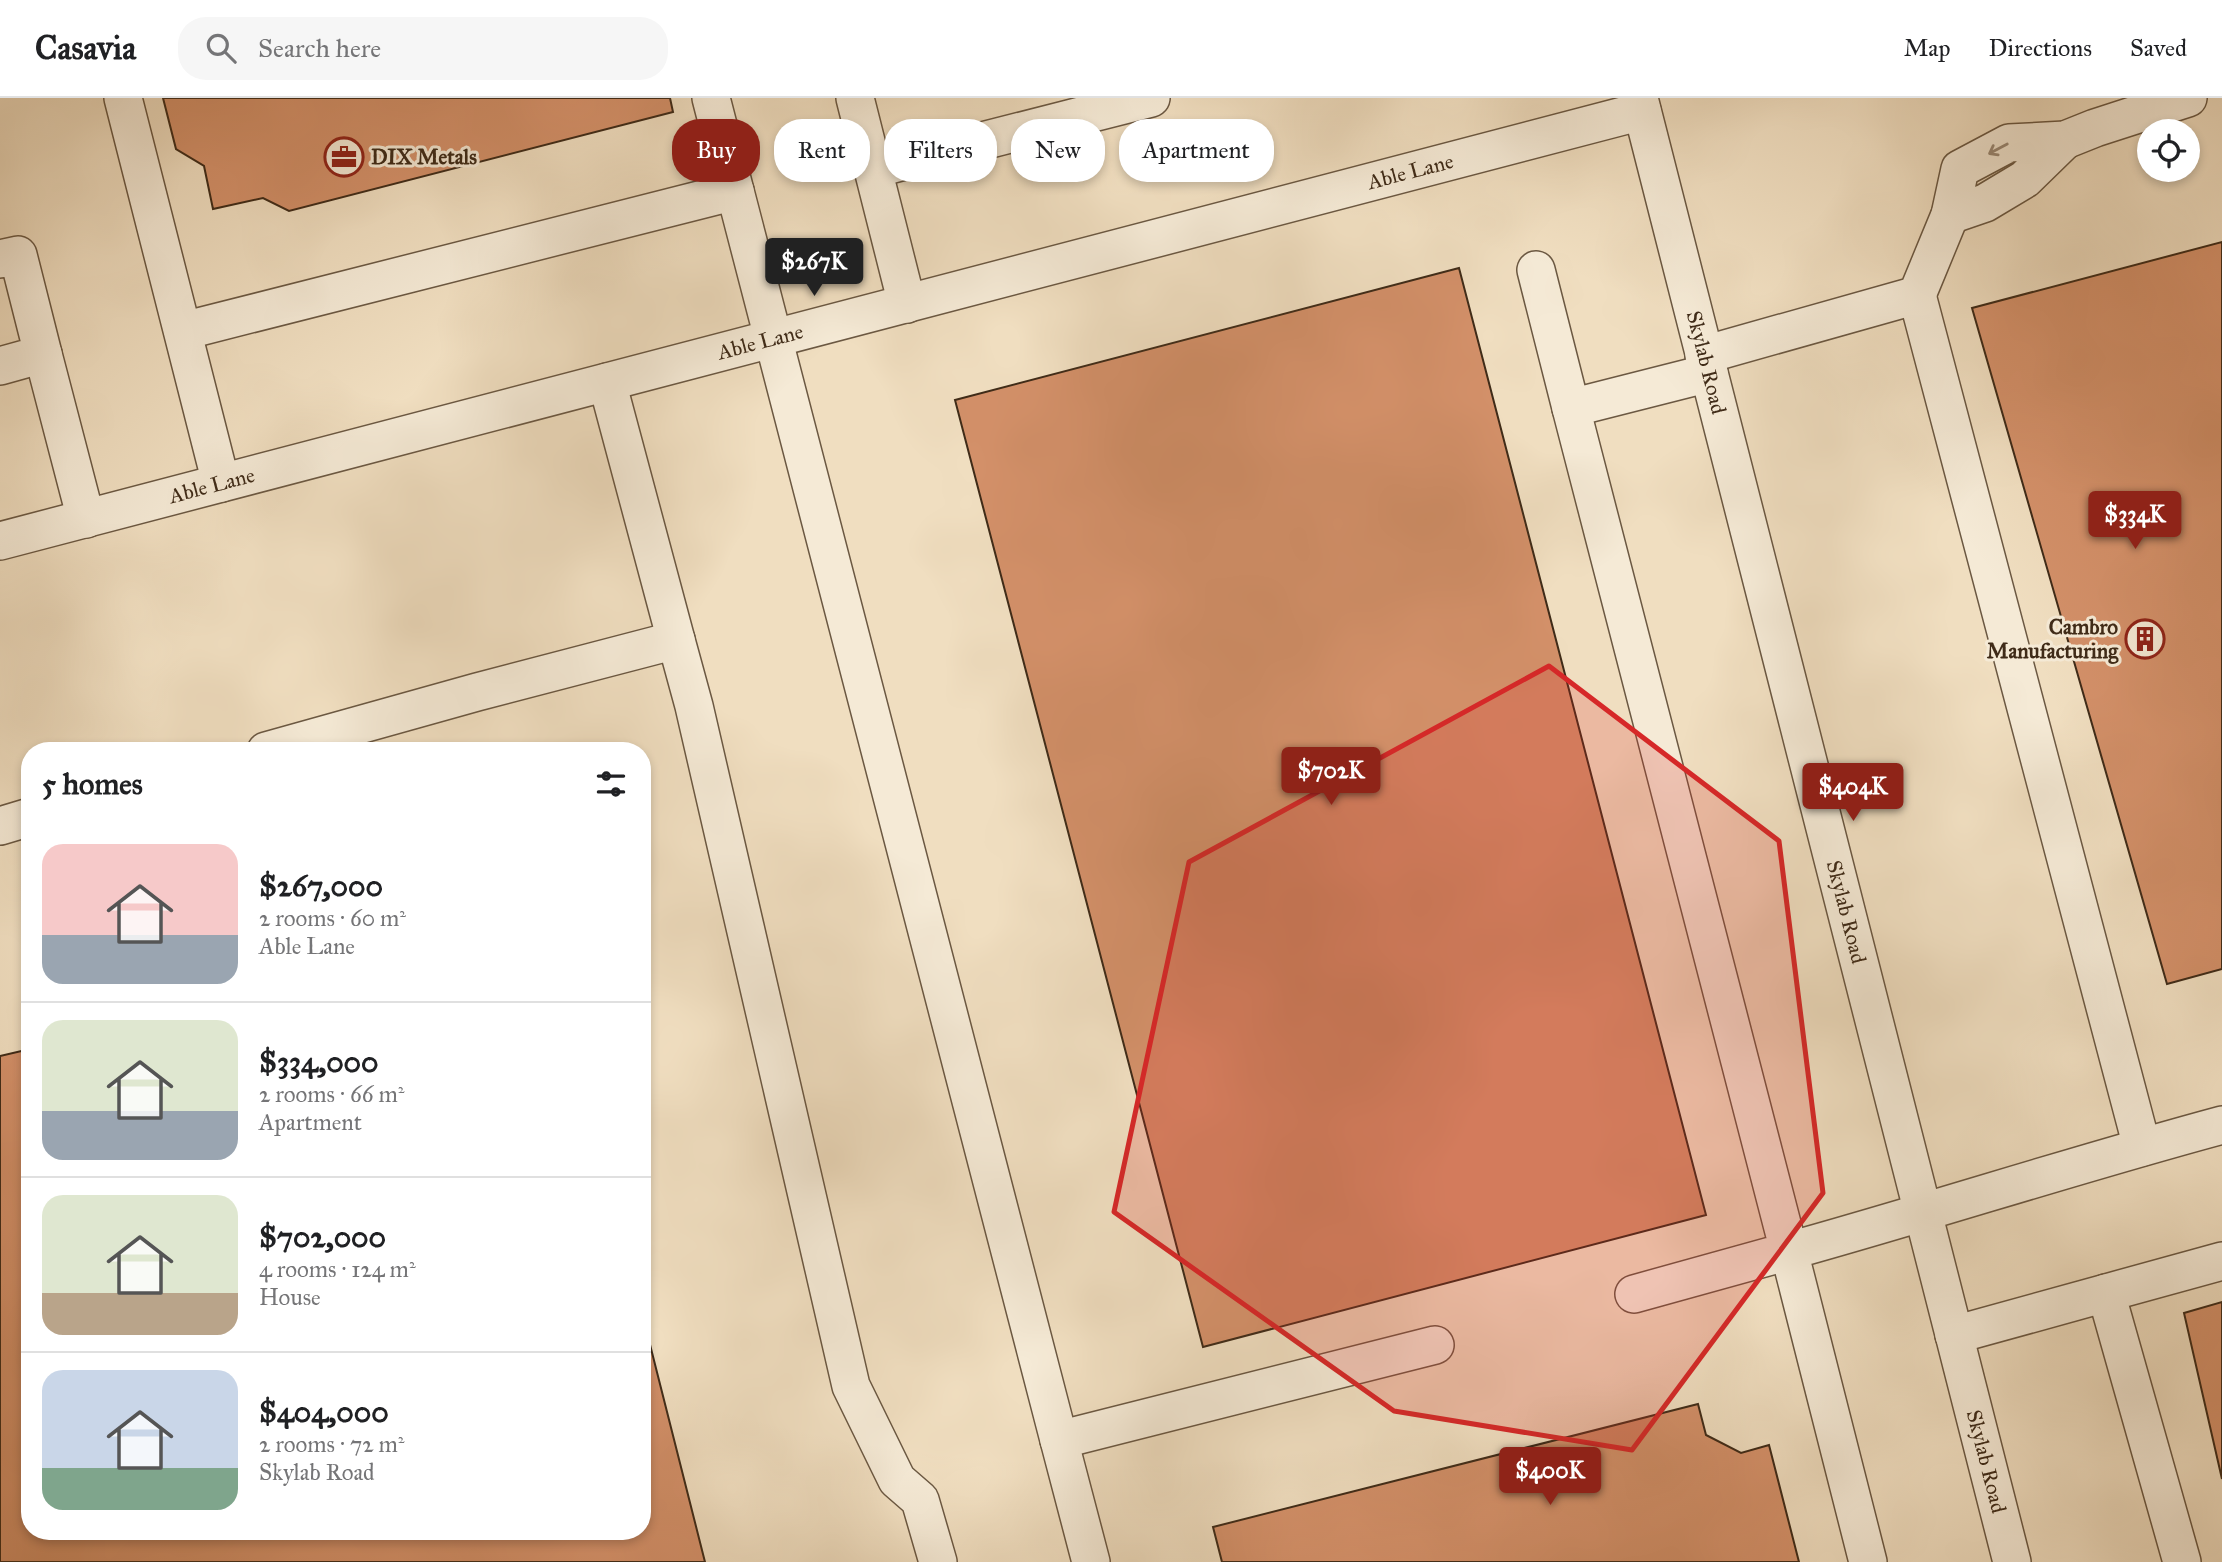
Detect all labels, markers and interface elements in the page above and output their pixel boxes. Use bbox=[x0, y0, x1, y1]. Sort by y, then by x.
search box bbox=[178, 17, 668, 80]
text: Casavia bbox=[35, 28, 136, 68]
icon: search bbox=[202, 29, 240, 67]
text: Search here bbox=[258, 32, 381, 64]
text: Map bbox=[1904, 33, 1951, 63]
text: Directions bbox=[1989, 33, 2092, 63]
text: Saved bbox=[2130, 33, 2187, 63]
chip: Buy bbox=[672, 119, 760, 182]
chip: Rent bbox=[774, 119, 870, 182]
chip: Filters bbox=[884, 119, 997, 182]
chip: New bbox=[1011, 119, 1105, 182]
chip: Apartment bbox=[1119, 119, 1274, 182]
map controls bbox=[2137, 119, 2200, 182]
button: locate bbox=[2137, 119, 2200, 182]
office icon: DIX Metals bbox=[323, 136, 365, 178]
one-way arrow bbox=[1988, 142, 2009, 156]
place label: DIX Metals bbox=[371, 144, 477, 170]
street label: Able Lane bbox=[1364, 148, 1456, 196]
pin: $267K bbox=[765, 238, 863, 298]
text: $267K bbox=[781, 247, 847, 275]
street label: Skylab Road bbox=[1681, 308, 1732, 417]
street label: Able Lane bbox=[714, 318, 806, 366]
street label: Able Lane bbox=[165, 462, 258, 509]
pin: $334K bbox=[2086, 491, 2184, 551]
text: $334K bbox=[2104, 500, 2166, 528]
place label: Cambro Manufacturing bbox=[1987, 614, 2119, 664]
building icon: Cambro Manufacturing bbox=[2124, 618, 2166, 660]
pin: $702K bbox=[1282, 748, 1380, 807]
text: $702K bbox=[1297, 756, 1365, 784]
pin: $404K bbox=[1804, 764, 1902, 823]
icon: filters bbox=[592, 765, 630, 803]
text: 5 homes bbox=[42, 766, 143, 802]
text: $404K bbox=[1818, 772, 1888, 800]
street label: Skylab Road bbox=[1821, 858, 1872, 967]
text: $267,000 bbox=[259, 868, 383, 904]
icon: home bbox=[98, 872, 182, 956]
text: 2 rooms · 60 m² bbox=[259, 904, 406, 932]
text: Able Lane bbox=[259, 932, 355, 960]
text: $334,000 bbox=[259, 1044, 379, 1080]
icon: home bbox=[98, 1048, 182, 1132]
text: 2 rooms · 66 m² bbox=[259, 1080, 404, 1108]
text: Apartment bbox=[259, 1108, 362, 1136]
text: $702,000 bbox=[259, 1219, 386, 1255]
icon: home bbox=[98, 1223, 182, 1307]
text: 4 rooms · 124 m² bbox=[259, 1255, 416, 1283]
text: House bbox=[259, 1283, 321, 1311]
text: $404,000 bbox=[259, 1394, 389, 1430]
icon: home bbox=[98, 1398, 182, 1482]
street label: Skylab Road bbox=[1961, 1407, 2012, 1516]
text: 2 rooms · 72 m² bbox=[259, 1430, 404, 1458]
pin: $400K bbox=[1501, 1448, 1599, 1507]
text: $400K bbox=[1515, 1456, 1585, 1484]
text: Skylab Road bbox=[259, 1458, 375, 1486]

